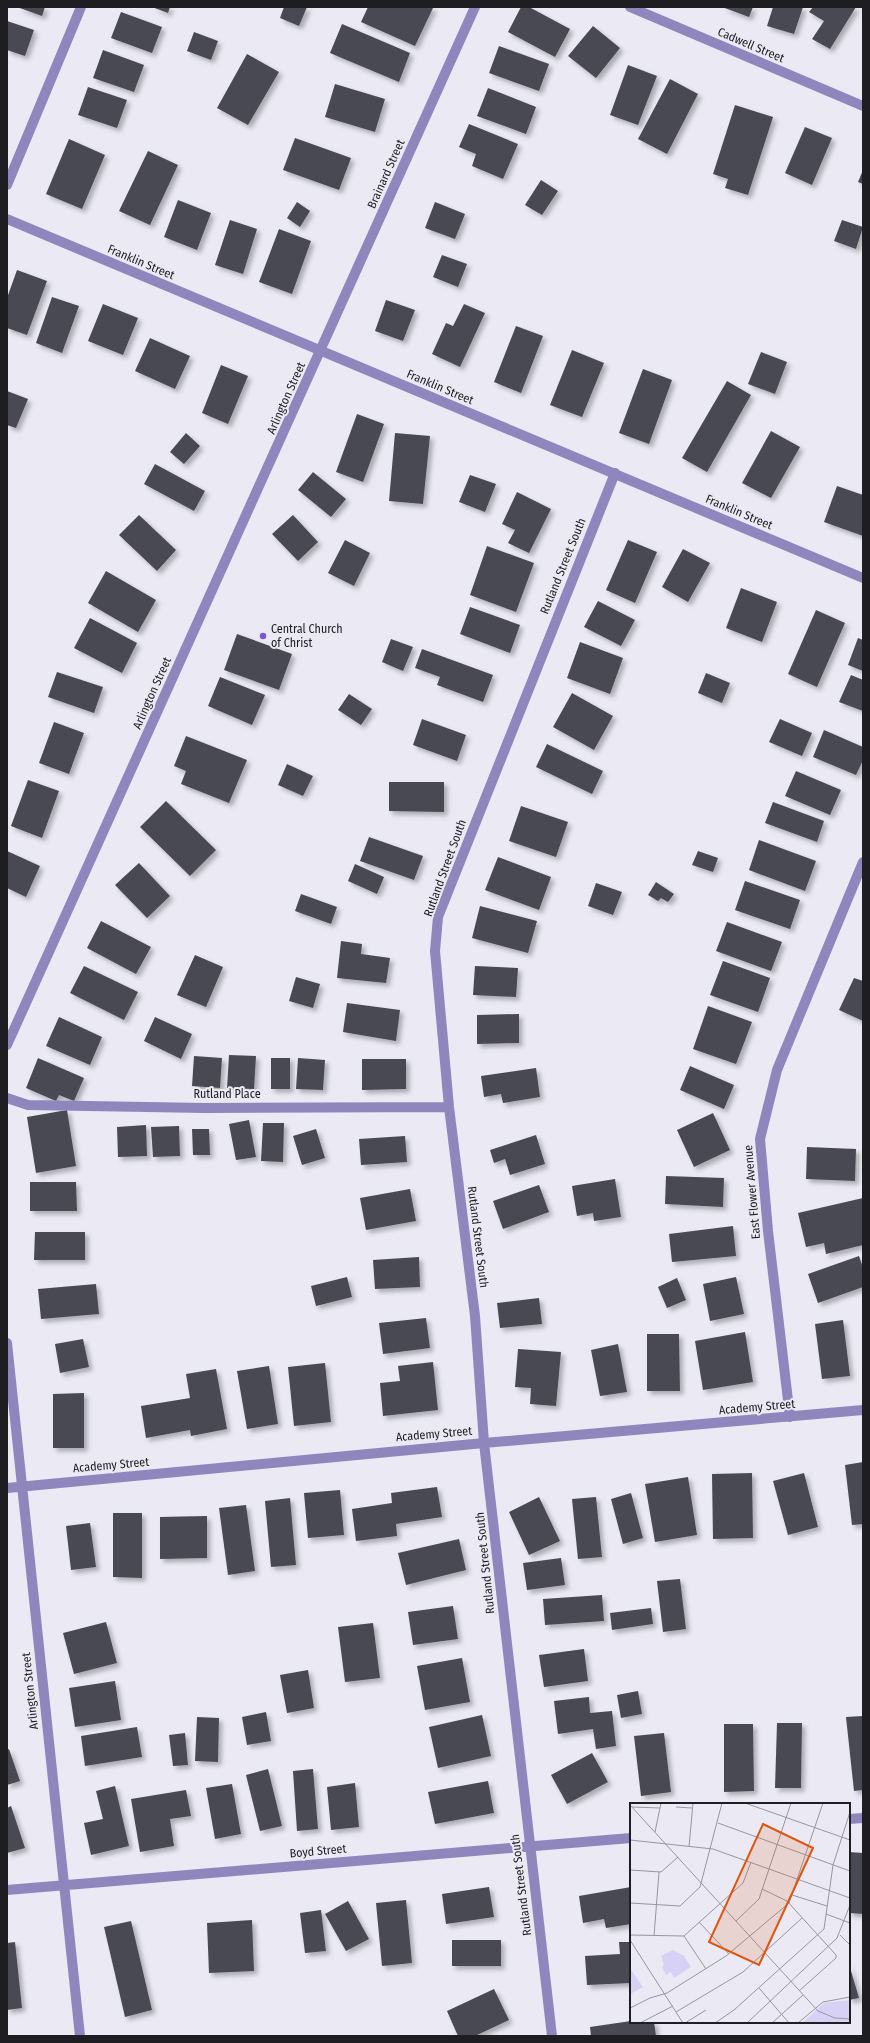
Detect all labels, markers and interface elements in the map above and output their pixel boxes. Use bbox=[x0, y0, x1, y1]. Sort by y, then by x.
street label: Cadwell Street bbox=[716, 25, 786, 65]
street label: Brainard Street bbox=[365, 137, 407, 211]
street label: Franklin Street bbox=[105, 242, 177, 282]
street label: Arlington Street bbox=[264, 360, 308, 436]
street label: Franklin Street bbox=[404, 367, 476, 407]
street label: Franklin Street bbox=[703, 492, 775, 532]
street label: Rutland Street South bbox=[537, 516, 589, 616]
place label: Central Church of Christ bbox=[271, 622, 343, 650]
marker: Central Church of Christ bbox=[258, 631, 268, 641]
street label: Arlington Street bbox=[130, 655, 174, 731]
street label: Rutland Street South bbox=[421, 818, 469, 918]
street label: Rutland Place bbox=[193, 1087, 261, 1101]
street label: East Flower Avenue bbox=[741, 1144, 763, 1240]
street label: Rutland Street South bbox=[465, 1185, 491, 1289]
street label: Academy Street bbox=[718, 1397, 796, 1417]
street label: Academy Street bbox=[395, 1424, 473, 1444]
street label: Academy Street bbox=[72, 1455, 150, 1475]
street label: Rutland Street South bbox=[473, 1511, 497, 1615]
street label: Arlington Street bbox=[19, 1652, 41, 1730]
inset map bbox=[630, 1803, 850, 2023]
street label: Rutland Street South bbox=[508, 1833, 534, 1937]
street label: Boyd Street bbox=[289, 1842, 347, 1860]

